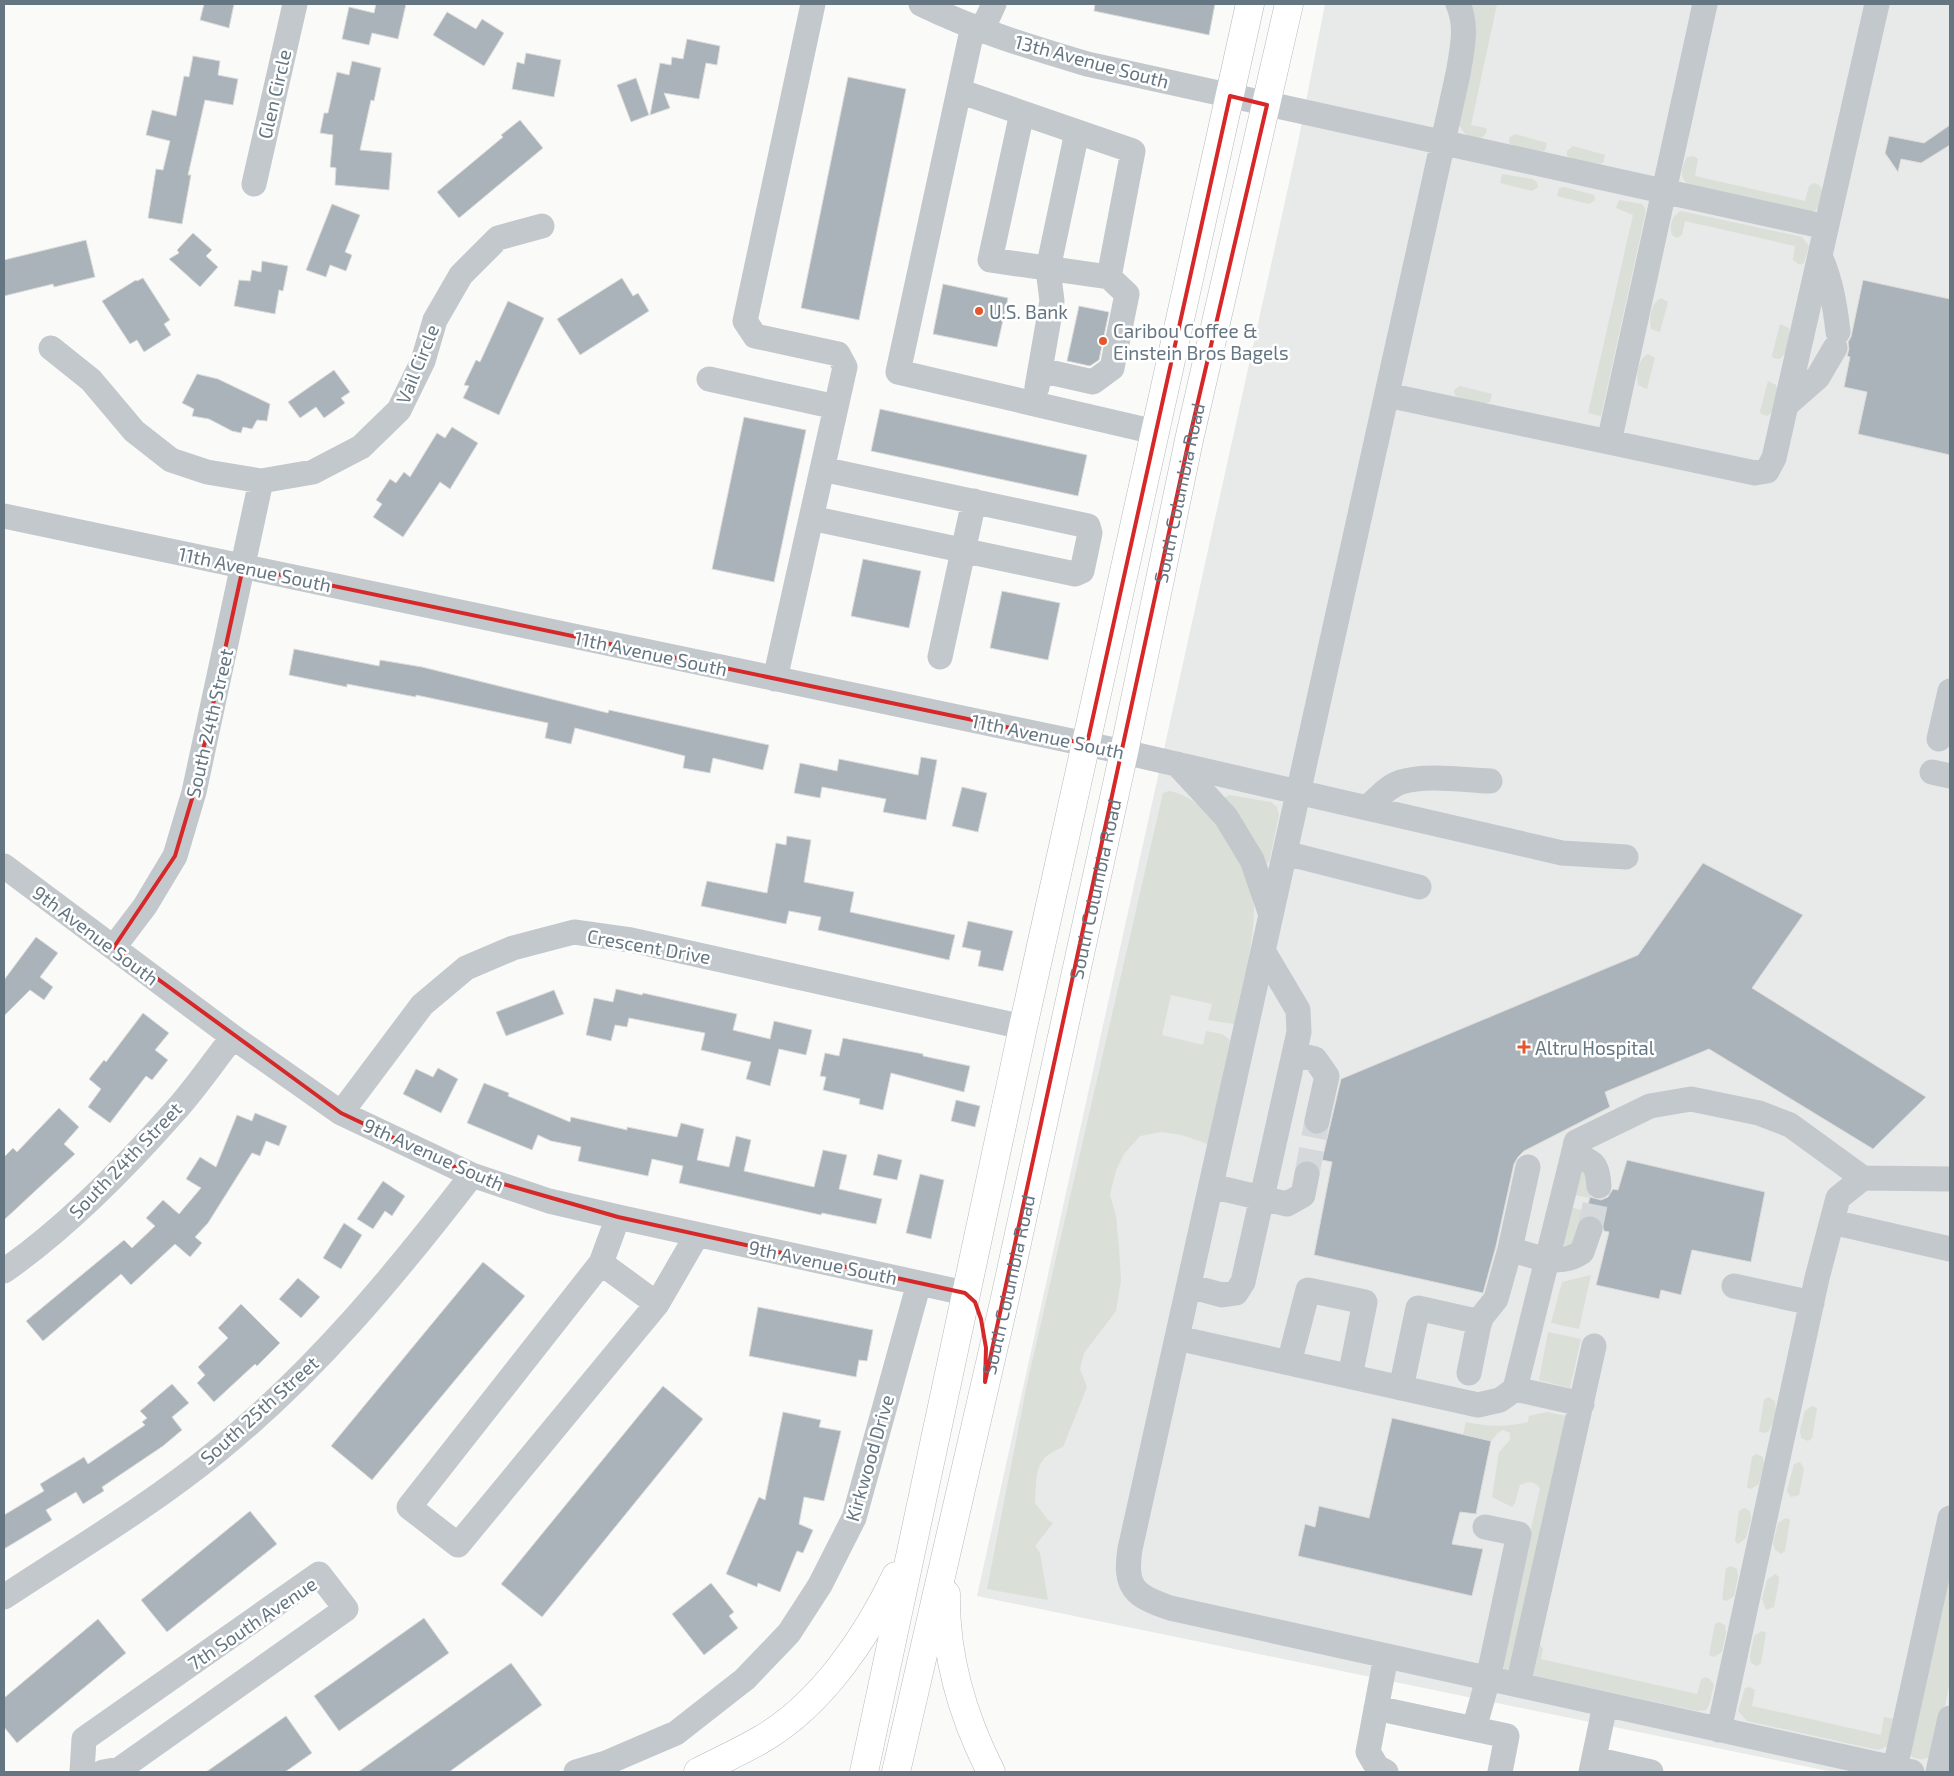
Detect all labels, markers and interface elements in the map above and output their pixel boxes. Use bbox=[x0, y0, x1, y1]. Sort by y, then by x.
street label: 13th Avenue South bbox=[1012, 29, 1172, 93]
street label: Glen Circle bbox=[253, 47, 295, 141]
place label: U.S. Bank bbox=[989, 300, 1068, 323]
marker: U.S. Bank bbox=[973, 305, 985, 317]
place label: Caribou Coffee & Einstein Bros Bagels bbox=[1113, 319, 1289, 364]
street label: Vail Circle bbox=[391, 321, 443, 407]
marker: Caribou Coffee & Einstein Bros Bagels bbox=[1097, 335, 1109, 347]
street label: South Columbia Road bbox=[1148, 400, 1209, 585]
street label: 11th Avenue South bbox=[176, 542, 334, 596]
street label: 11th Avenue South bbox=[572, 626, 730, 680]
street label: South 24th Street bbox=[181, 646, 237, 800]
street label: 11th Avenue South bbox=[969, 709, 1127, 763]
street label: South Columbia Road bbox=[1063, 797, 1125, 981]
street label: 9th Avenue South bbox=[29, 880, 163, 990]
street label: Crescent Drive bbox=[585, 924, 713, 968]
place label: Altru Hospital bbox=[1535, 1036, 1655, 1059]
marker: Altru Hospital bbox=[1517, 1040, 1531, 1054]
street label: South 24th Street bbox=[64, 1097, 186, 1223]
street label: 9th Avenue South bbox=[360, 1113, 508, 1195]
street label: South Columbia Road bbox=[976, 1192, 1039, 1377]
street label: 9th Avenue South bbox=[747, 1235, 899, 1289]
street label: South 25th Street bbox=[195, 1351, 323, 1469]
street label: Kirkwood Drive bbox=[840, 1392, 898, 1524]
street label: 7th South Avenue bbox=[183, 1571, 321, 1675]

